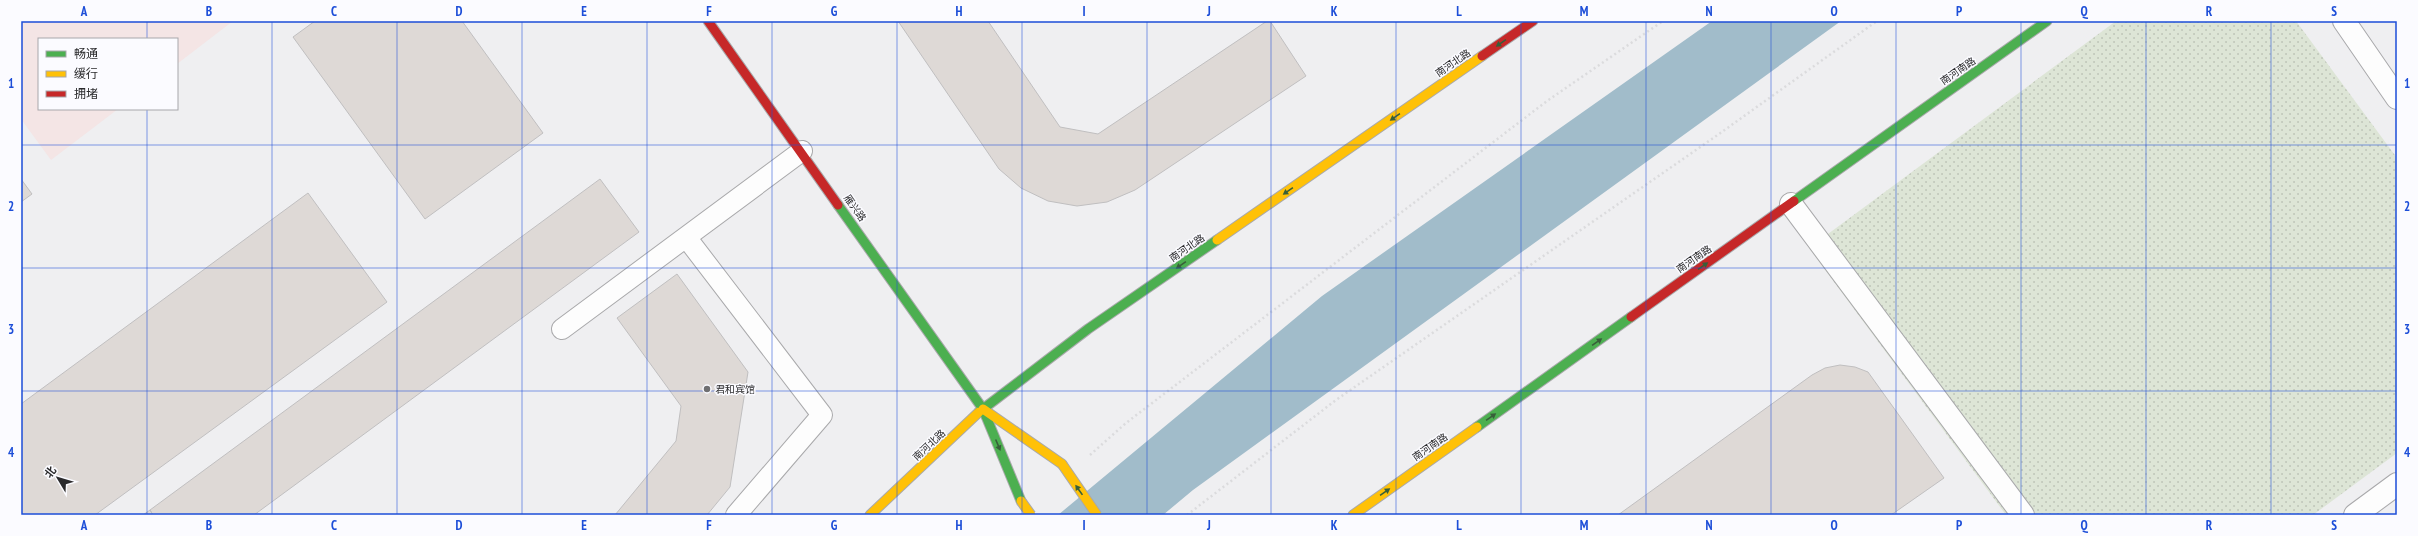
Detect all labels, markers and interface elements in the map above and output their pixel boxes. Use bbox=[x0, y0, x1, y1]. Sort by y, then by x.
text: A bbox=[80, 3, 88, 20]
text: B bbox=[206, 3, 212, 20]
text: C bbox=[331, 3, 337, 20]
text: D bbox=[456, 3, 463, 20]
text: E bbox=[581, 3, 587, 20]
text: F bbox=[706, 3, 712, 20]
text: G bbox=[831, 3, 838, 20]
text: H bbox=[956, 3, 963, 20]
text: I bbox=[1082, 3, 1086, 20]
text: J bbox=[1206, 3, 1211, 20]
text: K bbox=[1331, 3, 1338, 20]
text: L bbox=[1456, 3, 1462, 20]
text: M bbox=[1580, 3, 1589, 20]
text: N bbox=[1705, 3, 1713, 20]
text: O bbox=[1830, 3, 1838, 20]
text: P bbox=[1956, 3, 1962, 20]
text: Q bbox=[2080, 3, 2088, 20]
text: R bbox=[2206, 3, 2213, 20]
text: S bbox=[2331, 3, 2337, 20]
legend bbox=[38, 38, 178, 110]
one-way arrow bbox=[1496, 39, 1507, 47]
text: 畅通 bbox=[74, 46, 98, 61]
street label: 南河北路 bbox=[1433, 46, 1473, 80]
street label: 南河南路 bbox=[1938, 54, 1978, 88]
text: 缓行 bbox=[74, 66, 98, 81]
text: 1 bbox=[8, 75, 14, 92]
text: 1 bbox=[2404, 75, 2410, 92]
text: 拥堵 bbox=[74, 86, 98, 101]
one-way arrow bbox=[1389, 113, 1400, 121]
one-way arrow bbox=[1282, 187, 1293, 195]
street label: 雁兴路 bbox=[841, 192, 869, 224]
text: 2 bbox=[8, 198, 14, 215]
text: 2 bbox=[2404, 198, 2410, 215]
street label: 南河北路 bbox=[1167, 231, 1207, 265]
street label: 南河南路 bbox=[1674, 242, 1714, 276]
one-way arrow bbox=[1175, 261, 1186, 269]
one-way arrow bbox=[1698, 262, 1708, 270]
text: 3 bbox=[8, 321, 14, 338]
text: 3 bbox=[2404, 321, 2410, 338]
one-way arrow bbox=[1592, 338, 1602, 346]
place label: 君和宾馆 bbox=[715, 383, 755, 396]
marker: 君和宾馆 bbox=[702, 384, 712, 394]
one-way arrow bbox=[1486, 413, 1496, 421]
street label: 南河北路 bbox=[910, 427, 948, 463]
street label: 南河南路 bbox=[1410, 430, 1450, 464]
one-way arrow bbox=[995, 440, 1001, 452]
text: 4 bbox=[8, 444, 15, 461]
text: 4 bbox=[2404, 444, 2411, 461]
north arrow bbox=[38, 458, 78, 498]
text: 北 bbox=[41, 463, 59, 480]
one-way arrow bbox=[1075, 484, 1083, 495]
one-way arrow bbox=[1380, 488, 1390, 496]
text: A bbox=[80, 517, 88, 534]
text: B bbox=[206, 517, 212, 534]
text: C bbox=[331, 517, 337, 534]
text: D bbox=[456, 517, 463, 534]
text: E bbox=[581, 517, 587, 534]
text: F bbox=[706, 517, 712, 534]
text: G bbox=[831, 517, 838, 534]
text: H bbox=[956, 517, 963, 534]
text: I bbox=[1082, 517, 1086, 534]
text: J bbox=[1206, 517, 1211, 534]
text: K bbox=[1331, 517, 1338, 534]
text: L bbox=[1456, 517, 1462, 534]
text: M bbox=[1580, 517, 1589, 534]
text: N bbox=[1705, 517, 1713, 534]
text: O bbox=[1830, 517, 1838, 534]
text: P bbox=[1956, 517, 1962, 534]
text: Q bbox=[2080, 517, 2088, 534]
text: R bbox=[2206, 517, 2213, 534]
text: S bbox=[2331, 517, 2337, 534]

